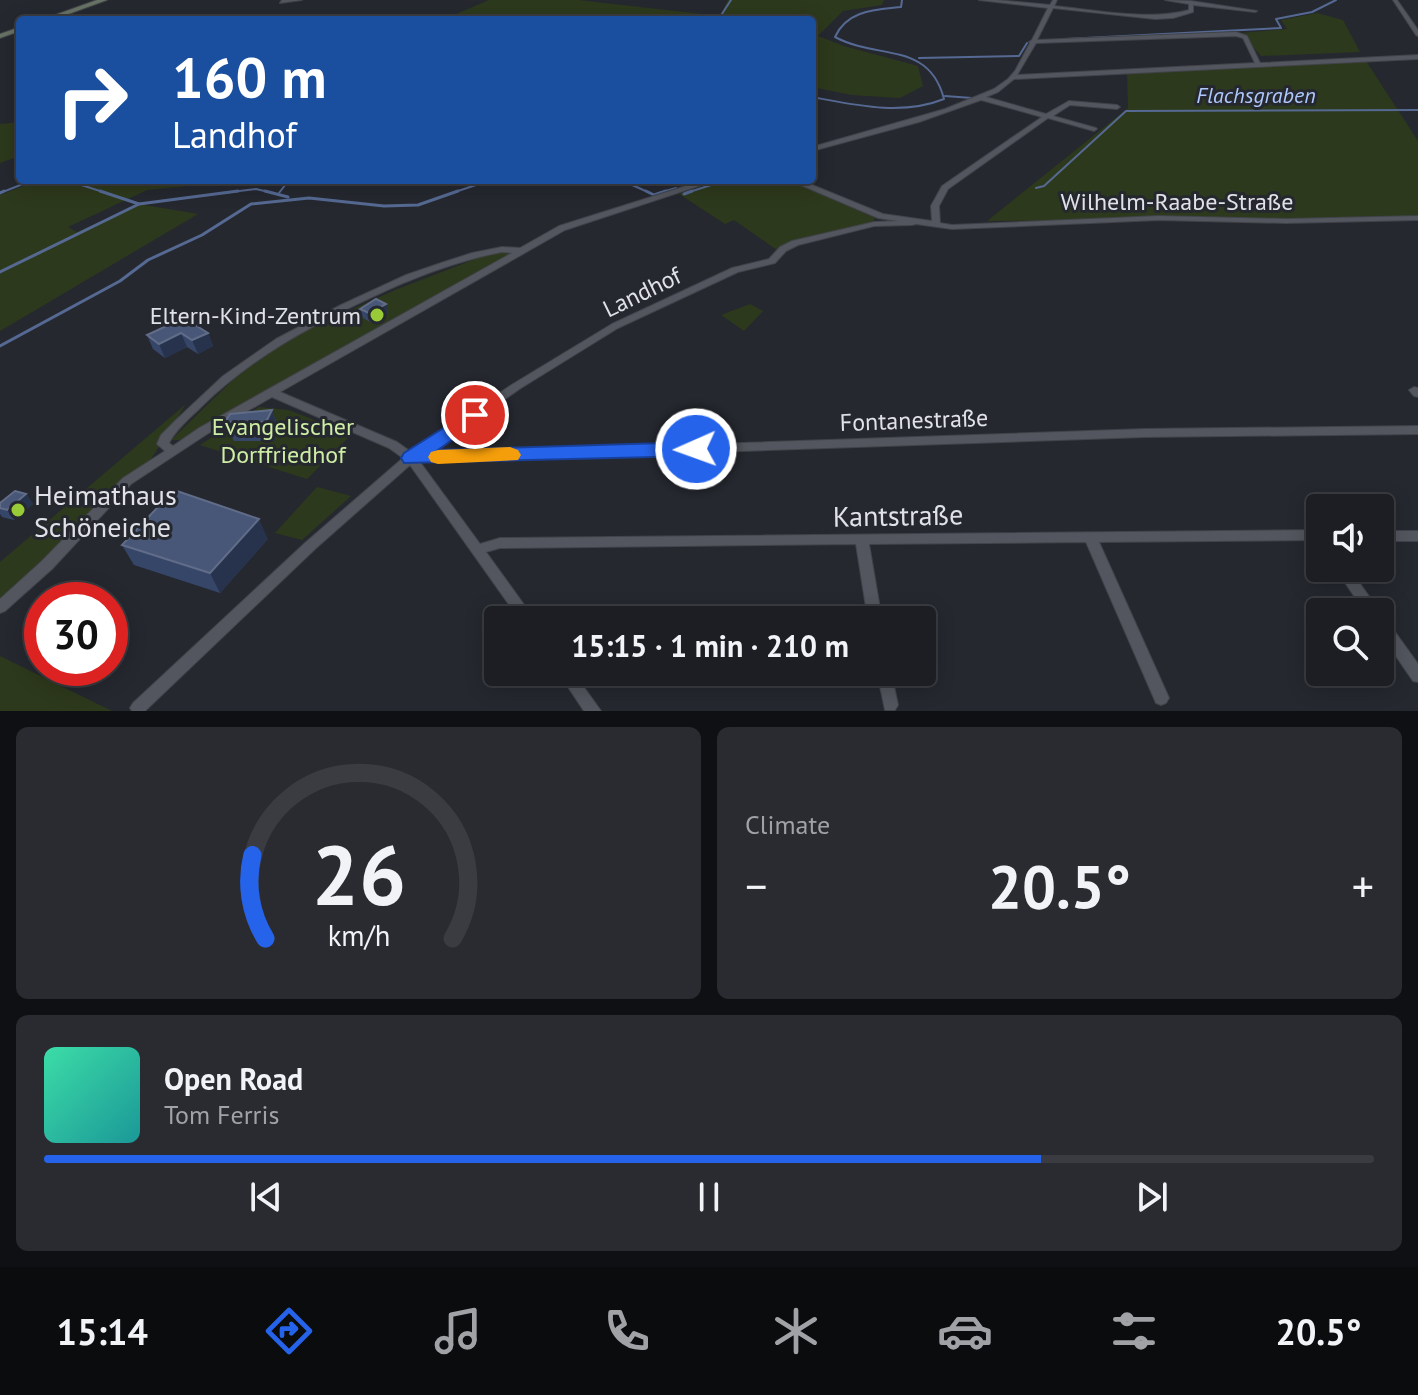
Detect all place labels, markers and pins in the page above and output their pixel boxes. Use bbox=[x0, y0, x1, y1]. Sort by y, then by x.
place label: Eltern-Kind-Zentrum bbox=[150, 300, 361, 331]
marker: Eltern-Kind-Zentrum bbox=[368, 306, 386, 324]
pin bbox=[441, 381, 509, 449]
place label: Heimathaus Schöneiche bbox=[34, 476, 177, 545]
marker: Heimathaus Schöneiche bbox=[9, 501, 27, 519]

